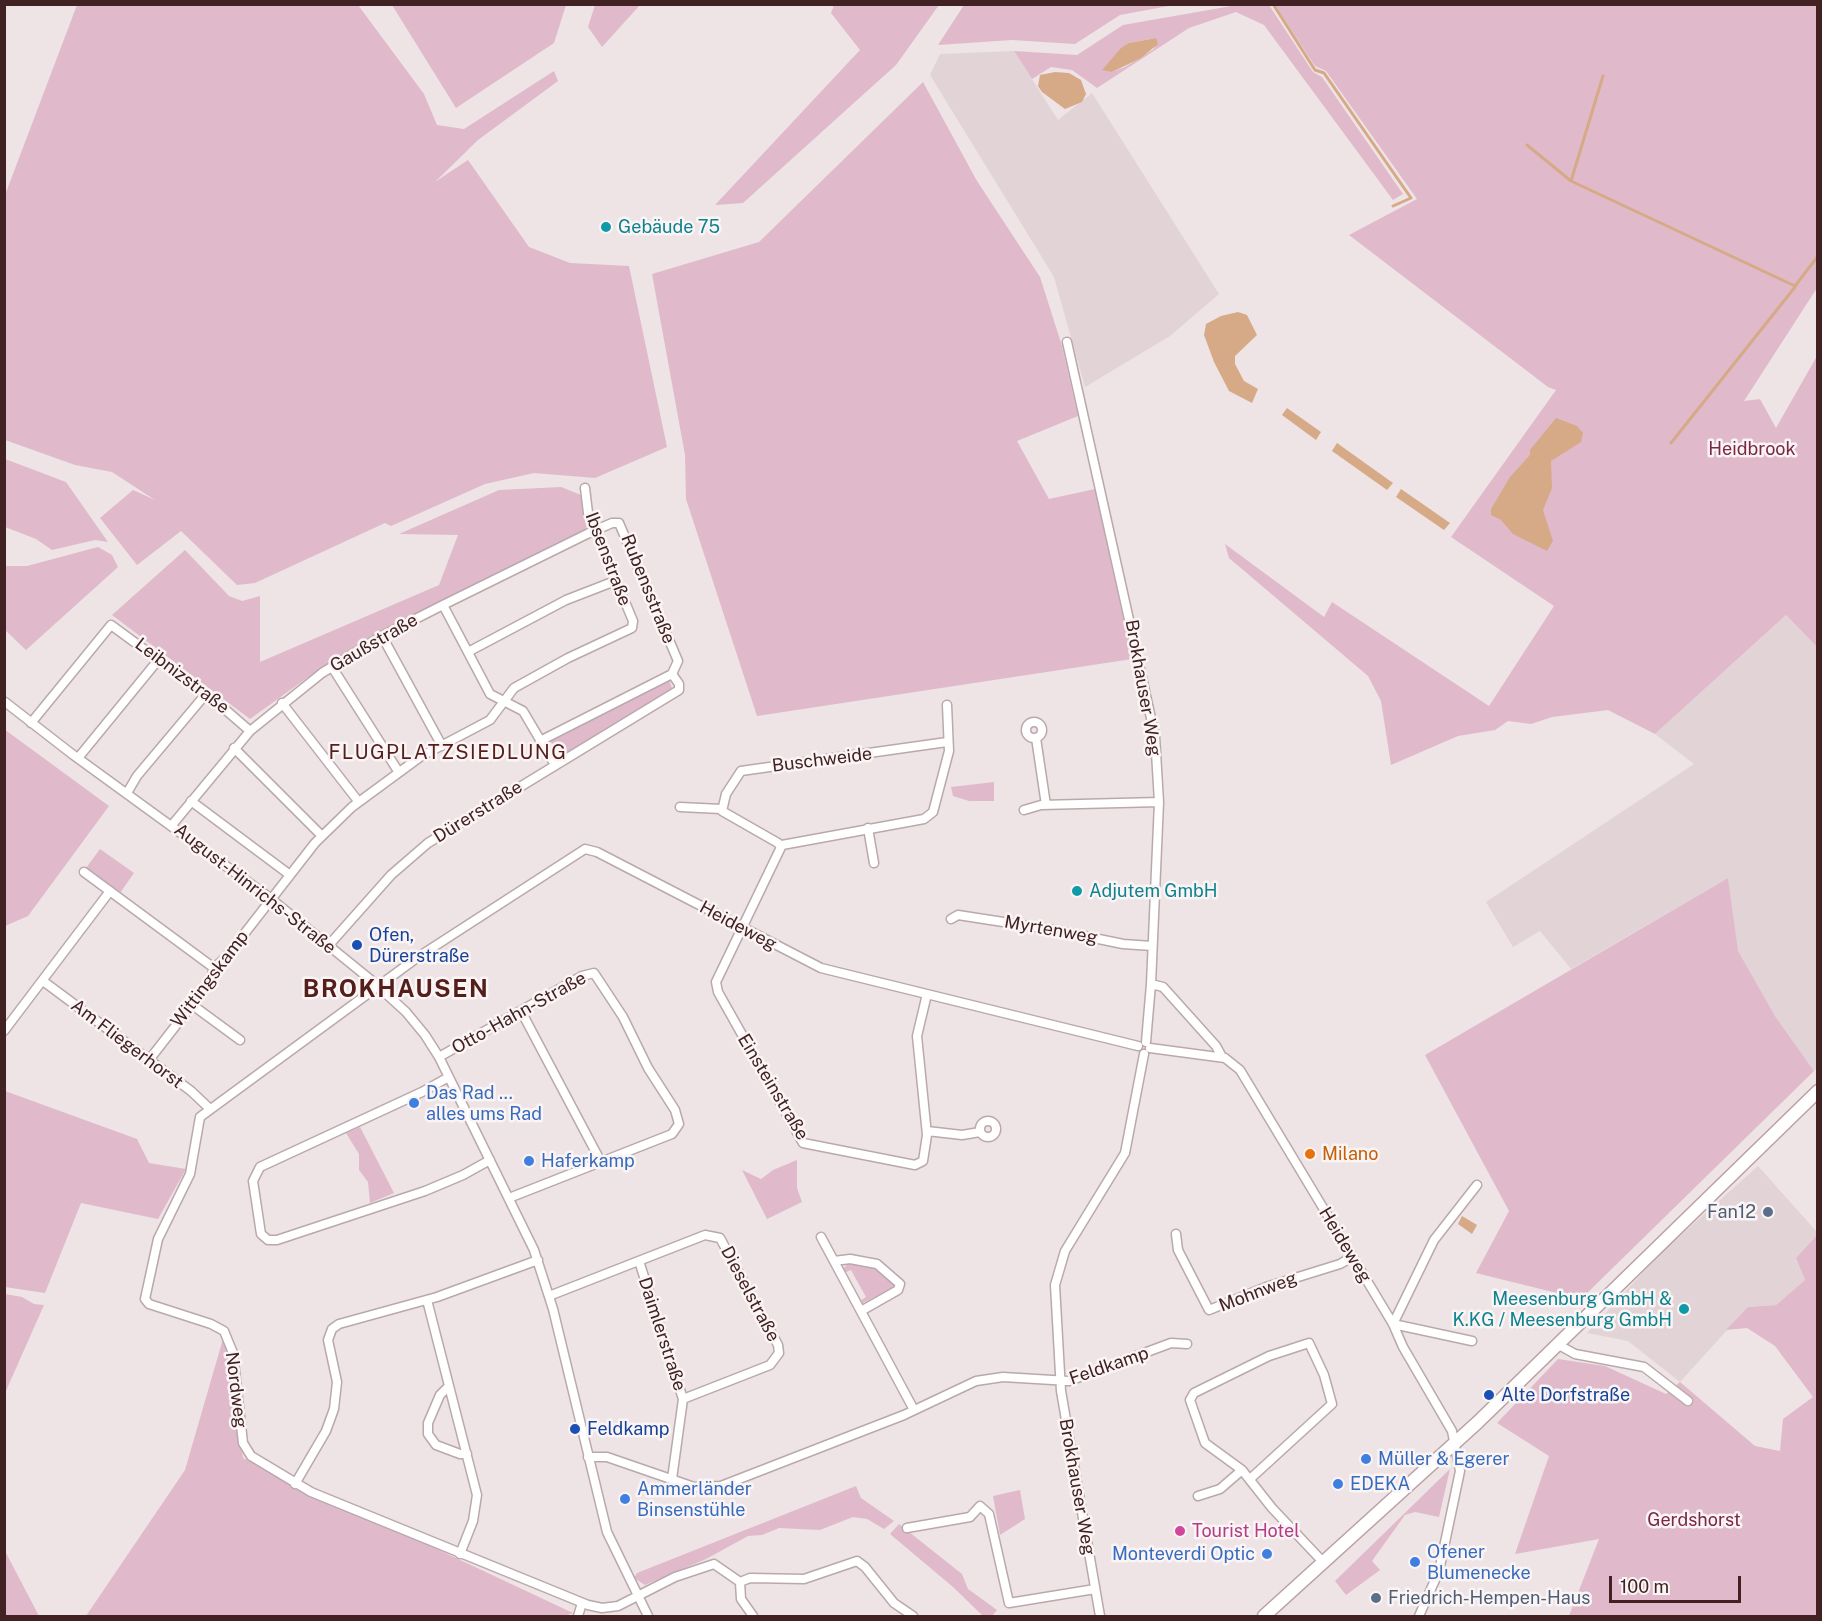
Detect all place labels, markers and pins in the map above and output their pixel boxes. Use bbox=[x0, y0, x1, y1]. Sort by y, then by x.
place label: Gebäude 75 bbox=[618, 216, 720, 238]
marker: Gebäude 75 bbox=[599, 220, 613, 234]
place label: Adjutem GmbH bbox=[1089, 880, 1218, 902]
marker: Adjutem GmbH bbox=[1070, 884, 1084, 898]
place label: Ofen, Dürerstraße bbox=[369, 924, 469, 966]
marker: Ofen, Dürerstraße bbox=[350, 938, 364, 952]
place label: Das Rad ... alles ums Rad bbox=[426, 1082, 542, 1124]
marker: Das Rad ... alles ums Rad bbox=[407, 1096, 421, 1110]
place label: Milano bbox=[1322, 1143, 1378, 1165]
marker: Milano bbox=[1303, 1147, 1317, 1161]
place label: Haferkamp bbox=[541, 1150, 635, 1172]
marker: Haferkamp bbox=[522, 1154, 536, 1168]
place label: Fan12 bbox=[1707, 1201, 1756, 1223]
marker: Fan12 bbox=[1761, 1205, 1775, 1219]
place label: Meesenburg GmbH & K.KG / Meesenburg GmbH bbox=[1452, 1288, 1672, 1330]
marker: Meesenburg GmbH & K.KG / Meesenburg GmbH bbox=[1677, 1302, 1691, 1316]
place label: Alte Dorfstraße bbox=[1501, 1384, 1630, 1406]
marker: Alte Dorfstraße bbox=[1482, 1388, 1496, 1402]
place label: Feldkamp bbox=[587, 1418, 670, 1440]
marker: Feldkamp bbox=[568, 1422, 582, 1436]
place label: Müller & Egerer bbox=[1378, 1448, 1510, 1470]
marker: Müller & Egerer bbox=[1359, 1452, 1373, 1466]
place label: EDEKA bbox=[1350, 1473, 1410, 1495]
marker: EDEKA bbox=[1331, 1477, 1345, 1491]
place label: Ammerländer Binsenstühle bbox=[637, 1478, 752, 1520]
marker: Ammerländer Binsenstühle bbox=[618, 1492, 632, 1506]
place label: Tourist Hotel bbox=[1192, 1520, 1300, 1542]
marker: Tourist Hotel bbox=[1173, 1524, 1187, 1538]
place label: Ofener Blumenecke bbox=[1427, 1541, 1531, 1584]
place label: Monteverdi Optic bbox=[1112, 1543, 1255, 1565]
marker: Monteverdi Optic bbox=[1260, 1547, 1274, 1561]
marker: Ofener Blumenecke bbox=[1408, 1555, 1422, 1569]
place label: Friedrich-Hempen-Haus bbox=[1388, 1587, 1590, 1609]
marker: Friedrich-Hempen-Haus bbox=[1369, 1591, 1383, 1605]

